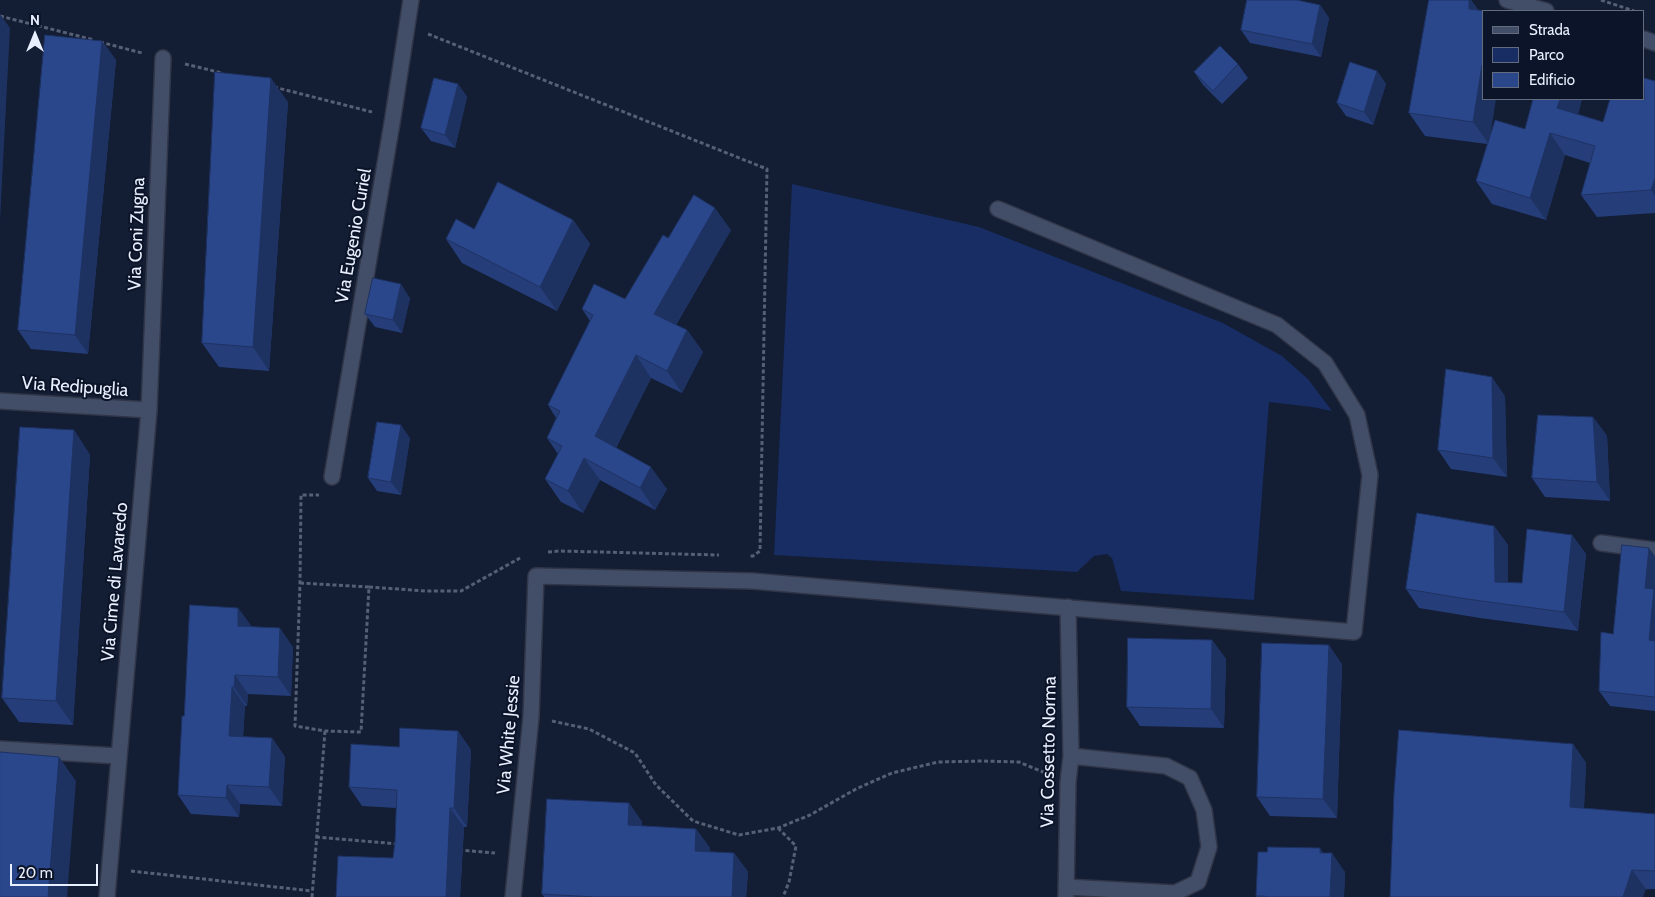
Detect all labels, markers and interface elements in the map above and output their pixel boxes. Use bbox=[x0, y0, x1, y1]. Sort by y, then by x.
north arrow bbox=[10, 10, 60, 60]
legend bbox=[1482, 10, 1645, 100]
text: N bbox=[30, 11, 40, 29]
text: Strada bbox=[1529, 21, 1570, 39]
text: Parco bbox=[1529, 46, 1564, 64]
text: Edificio bbox=[1529, 71, 1575, 89]
street label: Via Eugenio Curiel bbox=[332, 167, 376, 305]
street label: Via Coni Zugna bbox=[124, 177, 150, 291]
street label: Via Redipuglia bbox=[21, 372, 129, 402]
street label: Via Cime di Lavaredo bbox=[97, 501, 133, 663]
street label: Via White Jessie bbox=[493, 674, 525, 796]
street label: Via Cossetto Norma bbox=[1037, 676, 1061, 828]
scale bar bbox=[12, 854, 100, 886]
text: 20 m bbox=[18, 864, 53, 882]

